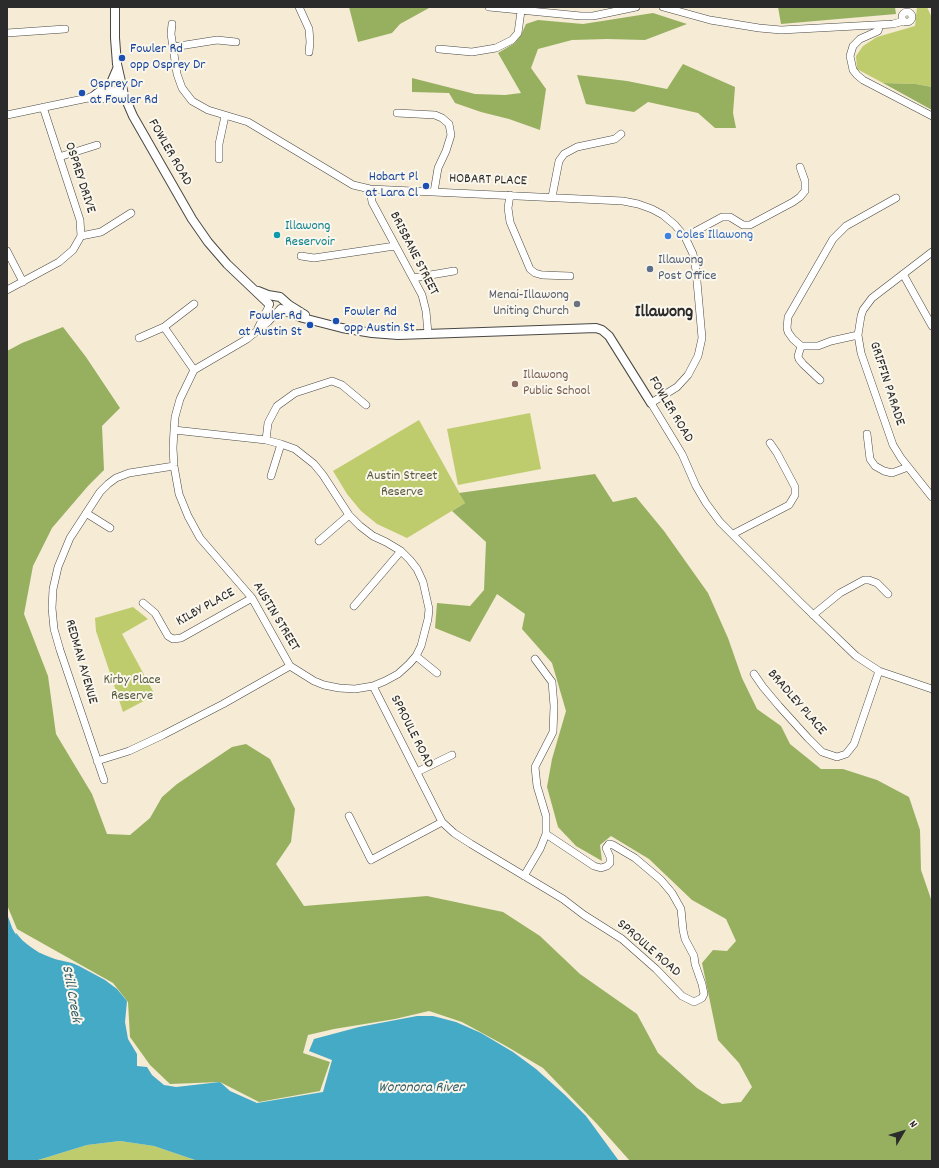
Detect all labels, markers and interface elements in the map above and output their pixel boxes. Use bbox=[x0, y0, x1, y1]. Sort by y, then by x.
place label: Fowler Rd opp Osprey Dr bbox=[130, 42, 205, 74]
marker: Fowler Rd opp Osprey Dr bbox=[117, 53, 127, 63]
place label: Osprey Dr at Fowler Rd bbox=[90, 77, 158, 110]
marker: Osprey Dr at Fowler Rd bbox=[77, 88, 87, 98]
street label: FOWLER ROAD bbox=[143, 117, 195, 189]
street label: OSPREY DRIVE bbox=[60, 140, 98, 216]
place label: Hobart Pl at Lara Cl bbox=[366, 170, 418, 202]
street label: HOBART PLACE bbox=[449, 171, 527, 191]
marker: Hobart Pl at Lara Cl bbox=[421, 181, 431, 191]
street label: BRISBANE STREET bbox=[385, 209, 441, 299]
place label: Illawong Reservoir bbox=[285, 219, 335, 252]
place label: Coles Illawong bbox=[676, 228, 753, 244]
marker: Illawong Reservoir bbox=[272, 230, 282, 240]
marker: Coles Illawong bbox=[663, 231, 673, 241]
place label: Illawong Post Office bbox=[658, 253, 716, 286]
marker: Illawong Post Office bbox=[645, 264, 655, 274]
place label: Menai-Illawong Uniting Church bbox=[489, 288, 569, 320]
marker: Menai-Illawong Uniting Church bbox=[572, 299, 582, 309]
district label: Illawong bbox=[635, 303, 693, 325]
place label: Fowler Rd opp Austin St bbox=[344, 305, 415, 338]
place label: Fowler Rd at Austin St bbox=[239, 309, 302, 342]
marker: Fowler Rd opp Austin St bbox=[331, 316, 341, 326]
marker: Fowler Rd at Austin St bbox=[305, 320, 315, 330]
street label: GRIFFIN PARADE bbox=[865, 340, 907, 428]
place label: Illawong Public School bbox=[523, 368, 590, 400]
street label: FOWLER ROAD bbox=[644, 374, 696, 446]
marker: Illawong Public School bbox=[510, 379, 520, 389]
park label: Austin Street Reserve bbox=[367, 469, 437, 502]
street label: AUSTIN STREET bbox=[248, 579, 302, 655]
street label: KILBY PLACE bbox=[174, 585, 238, 631]
street label: REDMAN AVENUE bbox=[60, 618, 100, 706]
street label: BRADLEY PLACE bbox=[763, 667, 829, 739]
park label: Kirby Place Reserve bbox=[103, 673, 161, 706]
street label: SPROULE ROAD bbox=[386, 693, 436, 771]
street label: SPROULE ROAD bbox=[613, 917, 683, 981]
water label: Still Creek bbox=[56, 964, 84, 1024]
water label: Woronora River bbox=[378, 1080, 464, 1098]
north arrow bbox=[883, 1112, 923, 1152]
text: N bbox=[904, 1118, 920, 1132]

